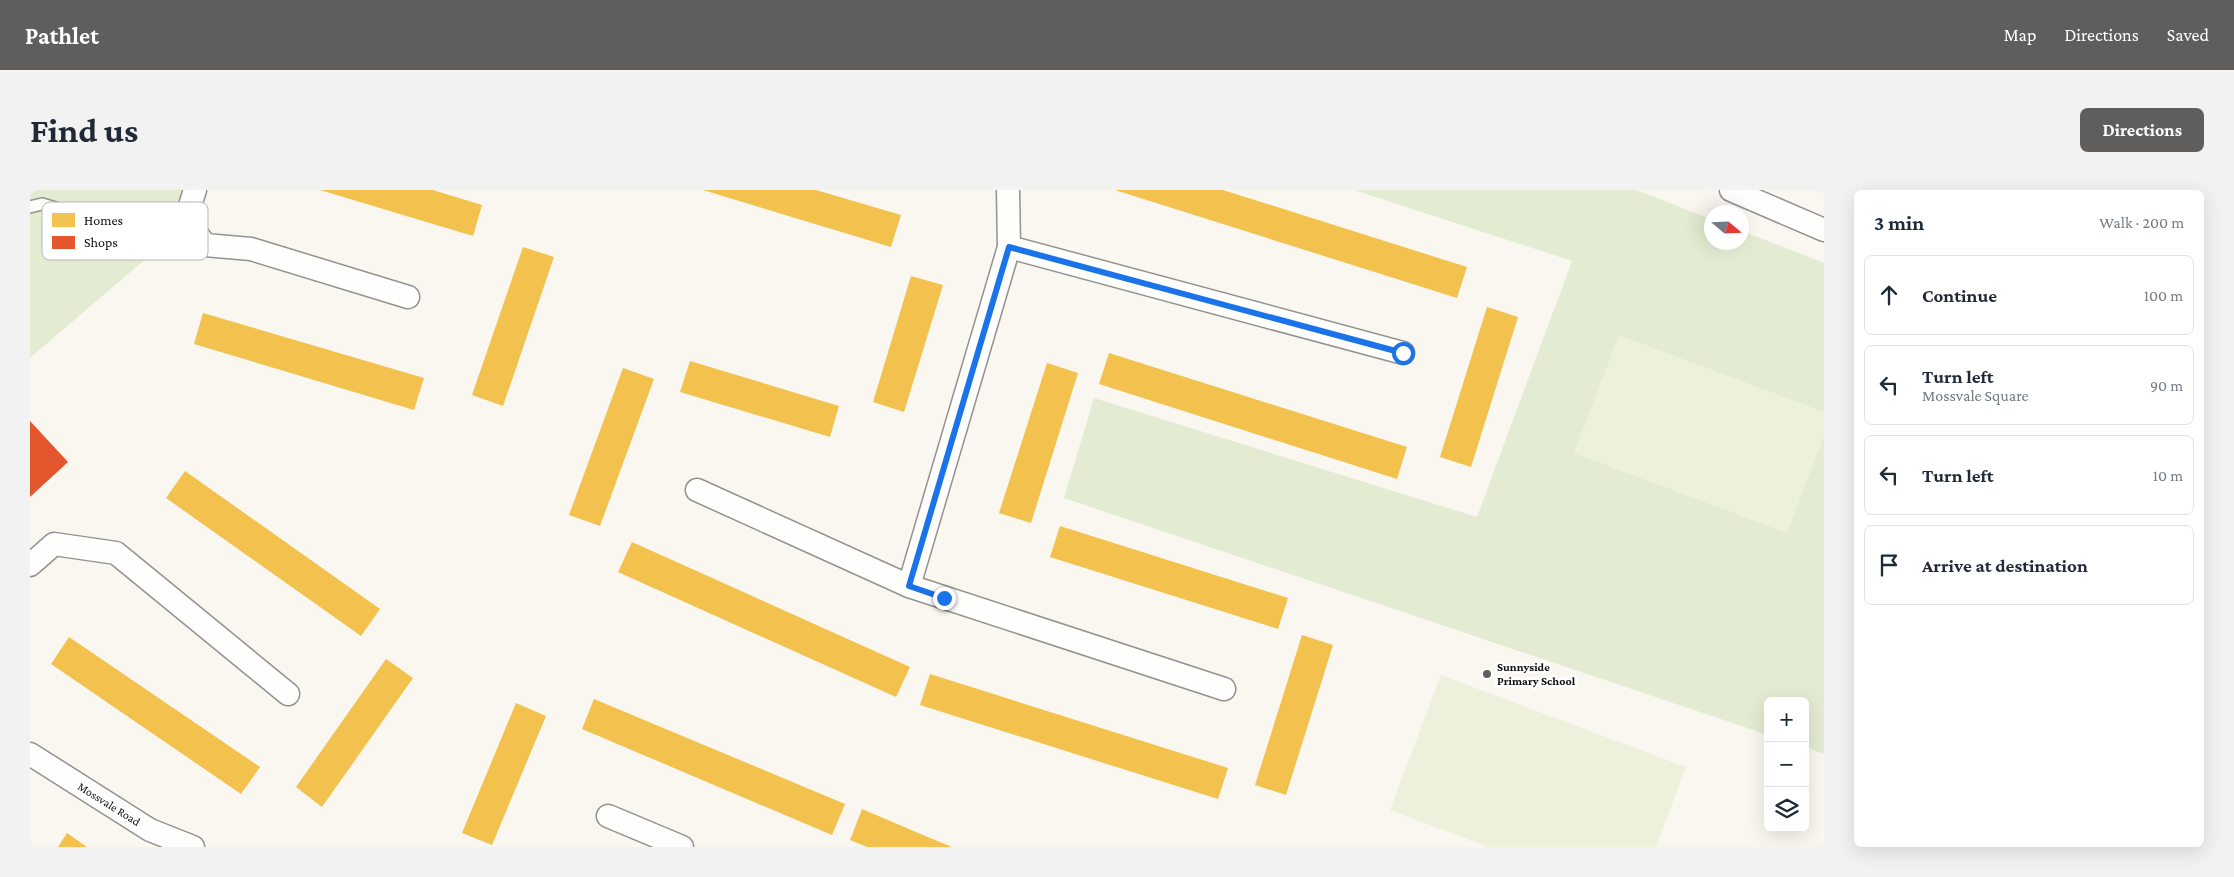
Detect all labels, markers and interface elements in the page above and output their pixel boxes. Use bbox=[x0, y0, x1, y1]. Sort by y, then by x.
text: Pathlet bbox=[25, 22, 99, 49]
text: Map bbox=[2004, 25, 2036, 45]
text: Directions bbox=[2064, 25, 2139, 45]
text: Saved bbox=[2167, 25, 2209, 45]
button: Directions bbox=[2080, 108, 2204, 152]
text: Find us bbox=[30, 111, 138, 150]
legend bbox=[42, 202, 208, 260]
north arrow bbox=[1704, 205, 1749, 250]
text: 3 min bbox=[1874, 211, 1924, 235]
text: Homes bbox=[84, 212, 123, 228]
text: Walk · 200 m bbox=[2099, 214, 2184, 231]
text: Shops bbox=[84, 234, 118, 250]
icon: ahead bbox=[1875, 281, 1903, 309]
text: Continue bbox=[1922, 285, 1997, 306]
text: 100 m bbox=[2144, 287, 2183, 304]
route start bbox=[1392, 342, 1415, 365]
text: Turn left bbox=[1922, 366, 1994, 387]
icon: left bbox=[1875, 371, 1903, 399]
text: 90 m bbox=[2150, 377, 2183, 394]
text: Mossvale Square bbox=[1922, 387, 2029, 404]
icon: left bbox=[1875, 461, 1903, 489]
text: Turn left bbox=[1922, 465, 1994, 486]
text: 10 m bbox=[2153, 467, 2183, 484]
icon: arrive bbox=[1875, 551, 1903, 579]
text: Arrive at destination bbox=[1922, 555, 2088, 576]
route end bbox=[933, 587, 956, 610]
place label: Sunnyside Primary School bbox=[1497, 660, 1576, 688]
marker: Sunnyside Primary School bbox=[1481, 668, 1493, 680]
map controls bbox=[1764, 697, 1809, 832]
button: + bbox=[1764, 697, 1809, 742]
button: − bbox=[1764, 742, 1809, 787]
street label: Mossvale Road bbox=[75, 779, 144, 829]
button: layers bbox=[1764, 787, 1809, 832]

